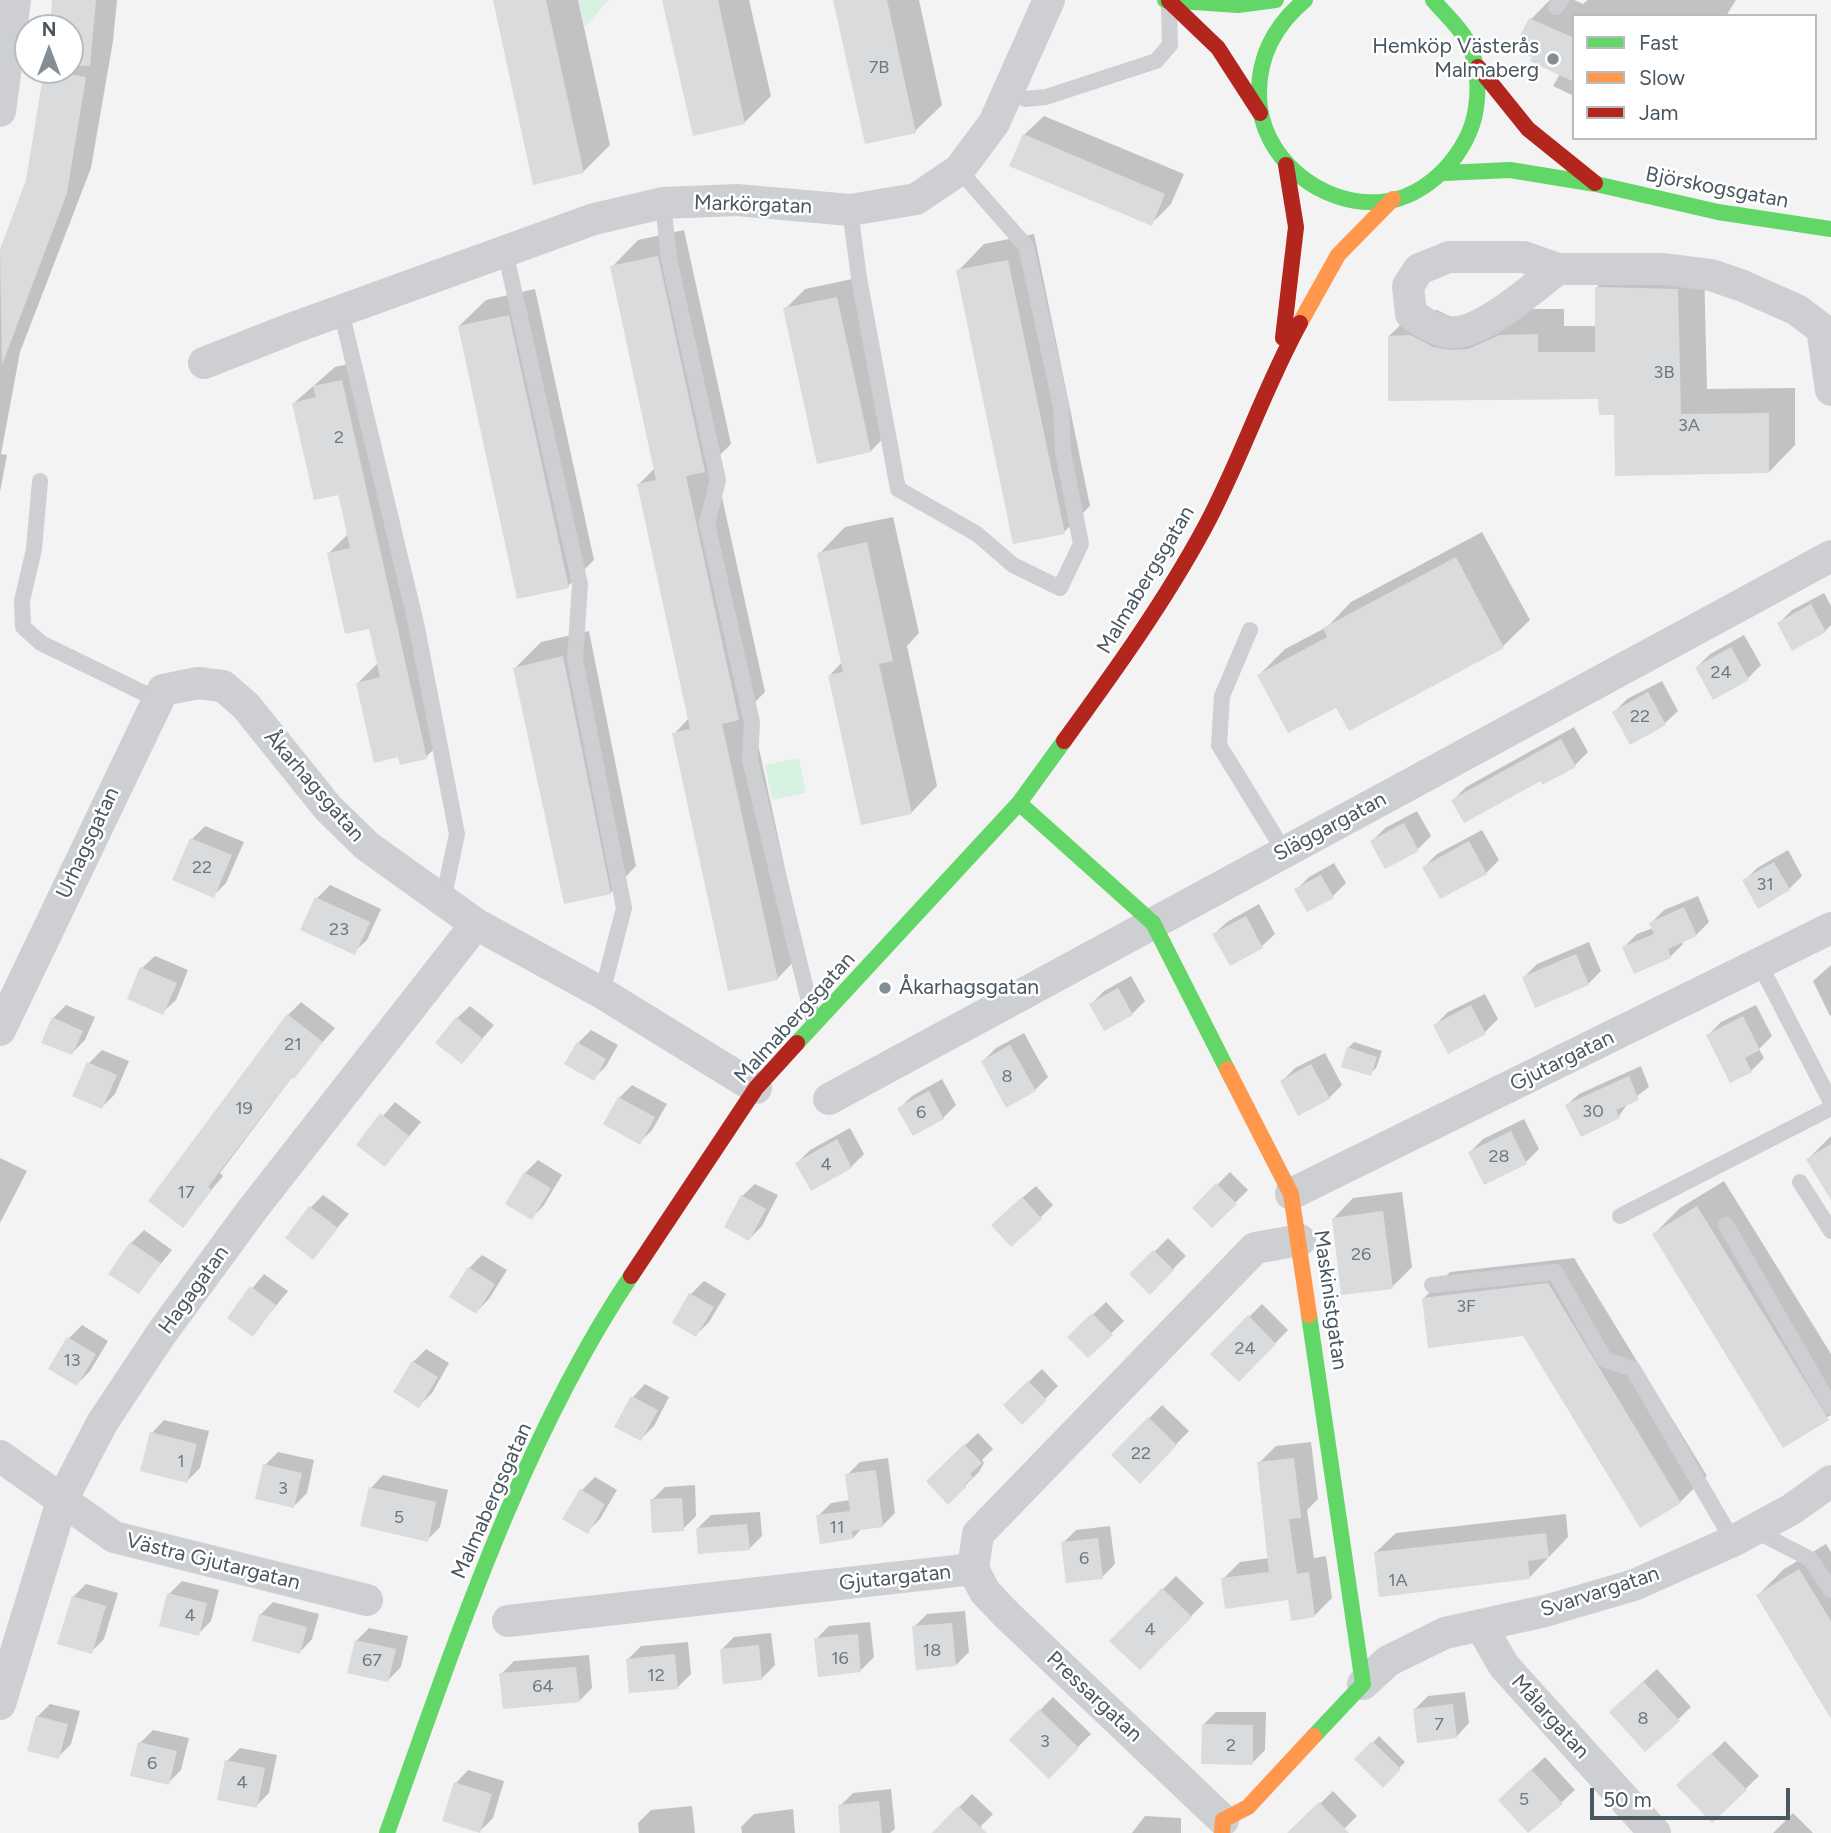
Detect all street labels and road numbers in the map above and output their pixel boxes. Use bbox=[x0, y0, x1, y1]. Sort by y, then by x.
street label: Björskogsgatan bbox=[1643, 162, 1791, 214]
street label: Markörgatan bbox=[694, 190, 812, 220]
street label: Malmabergsgatan bbox=[1092, 502, 1200, 658]
street label: Åkarhagsgatan bbox=[259, 725, 369, 847]
street label: Urhagsgatan bbox=[51, 783, 125, 903]
street label: Släggargatan bbox=[1269, 787, 1391, 867]
street label: Malmabergsgatan bbox=[729, 947, 861, 1089]
street label: Gjutargatan bbox=[1506, 1025, 1618, 1097]
street label: Maskinistgatan bbox=[1308, 1228, 1352, 1372]
street label: Hagagatan bbox=[154, 1241, 234, 1339]
street label: Malmabergsgatan bbox=[446, 1419, 538, 1583]
street label: Västra Gjutargatan bbox=[123, 1528, 303, 1596]
street label: Gjutargatan bbox=[838, 1560, 952, 1596]
street label: Svarvargatan bbox=[1538, 1561, 1662, 1623]
street label: Pressargatan bbox=[1041, 1646, 1147, 1748]
street label: Målargatan bbox=[1506, 1670, 1594, 1764]

